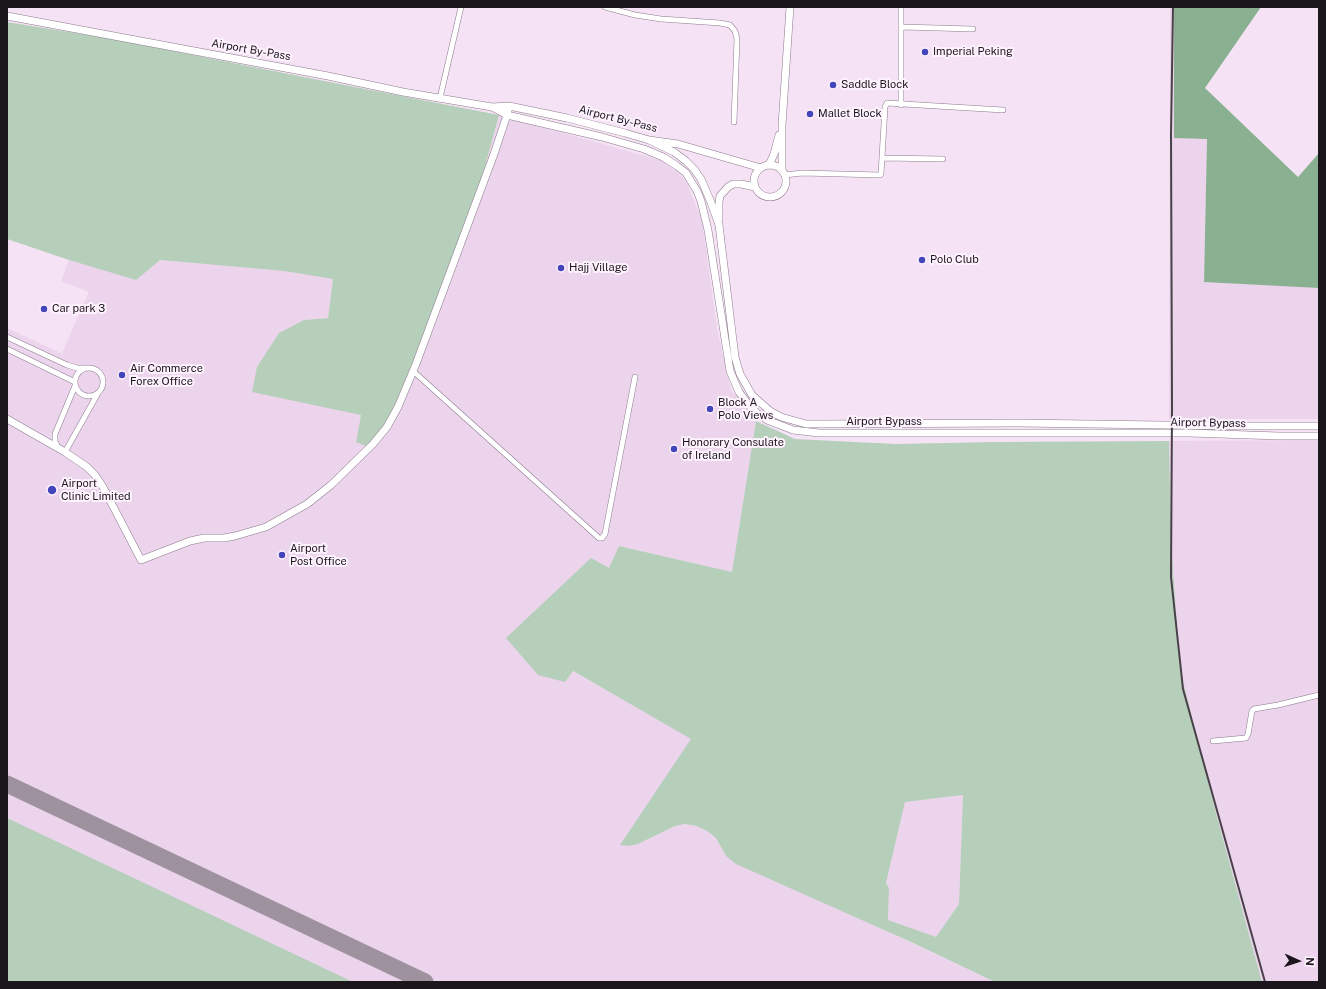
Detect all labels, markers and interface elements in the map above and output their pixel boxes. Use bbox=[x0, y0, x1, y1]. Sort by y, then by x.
street label: Airport By-Pass bbox=[210, 37, 292, 63]
place label: Imperial Peking bbox=[933, 45, 1013, 59]
marker: Imperial Peking bbox=[920, 47, 930, 57]
place label: Saddle Block bbox=[841, 78, 908, 92]
marker: Saddle Block bbox=[828, 80, 838, 90]
street label: Airport By-Pass bbox=[578, 103, 658, 135]
place label: Mallet Block bbox=[818, 107, 882, 121]
marker: Mallet Block bbox=[805, 109, 815, 119]
place label: Polo Club bbox=[930, 253, 979, 267]
marker: Polo Club bbox=[917, 255, 927, 265]
place label: Hajj Village bbox=[569, 261, 628, 275]
marker: Hajj Village bbox=[556, 263, 566, 273]
place label: Car park 3 bbox=[52, 302, 105, 316]
marker: Car park 3 bbox=[39, 304, 49, 314]
place label: Air Commerce Forex Office bbox=[130, 362, 203, 388]
marker: Air Commerce Forex Office bbox=[117, 370, 127, 380]
place label: Block A Polo Views bbox=[718, 396, 773, 422]
marker: Block A Polo Views bbox=[705, 404, 715, 414]
street label: Airport Bypass bbox=[846, 415, 922, 429]
street label: Airport Bypass bbox=[1170, 416, 1246, 430]
place label: Honorary Consulate of Ireland bbox=[682, 436, 784, 462]
marker: Honorary Consulate of Ireland bbox=[669, 444, 679, 454]
place label: Airport Clinic Limited bbox=[61, 477, 131, 503]
marker: Airport Clinic Limited bbox=[46, 484, 58, 496]
place label: Airport Post Office bbox=[290, 542, 347, 568]
marker: Airport Post Office bbox=[277, 550, 287, 560]
north arrow bbox=[1278, 941, 1318, 981]
text: N bbox=[1304, 957, 1316, 966]

